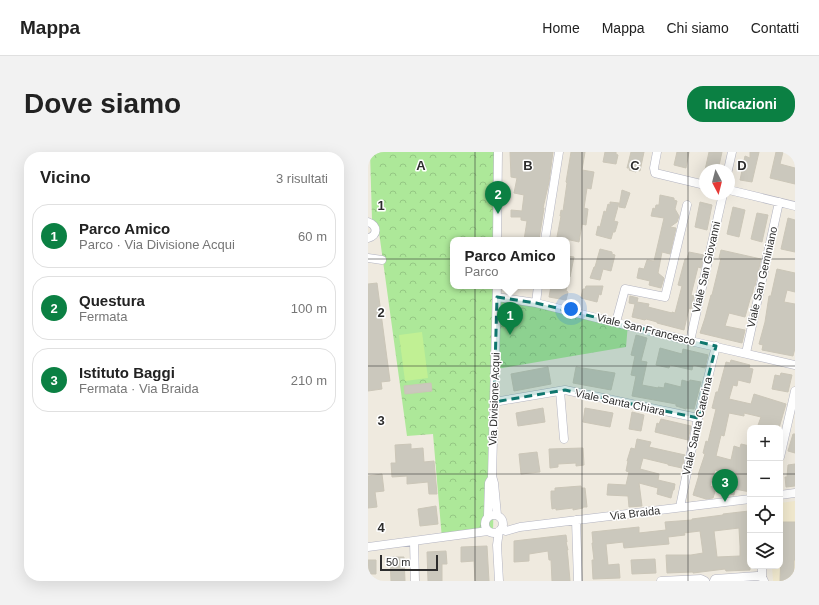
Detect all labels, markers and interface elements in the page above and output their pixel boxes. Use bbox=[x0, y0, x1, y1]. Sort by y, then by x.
text: Mappa bbox=[20, 17, 80, 38]
text: Home bbox=[542, 20, 580, 36]
text: Mappa bbox=[602, 20, 645, 36]
text: Chi siamo bbox=[667, 20, 729, 36]
text: Contatti bbox=[751, 20, 799, 36]
button: Indicazioni bbox=[687, 86, 795, 122]
text: Dove siamo bbox=[24, 88, 181, 119]
text: A bbox=[416, 158, 426, 173]
text: B bbox=[523, 158, 533, 173]
text: C bbox=[630, 158, 640, 173]
text: D bbox=[737, 158, 747, 173]
north arrow bbox=[699, 164, 735, 200]
text: Vicino bbox=[40, 168, 91, 187]
text: 3 risultati bbox=[276, 171, 328, 186]
pin: 2 bbox=[485, 181, 511, 214]
text: 1 bbox=[377, 198, 385, 213]
text: Parco Amico bbox=[79, 220, 170, 237]
street label: Viale San Giovanni bbox=[690, 220, 722, 314]
street label: Viale San Geminiano bbox=[745, 225, 779, 329]
text: 1 bbox=[50, 229, 58, 244]
text: 60 m bbox=[298, 229, 327, 244]
text: Parco · Via Divisione Acqui bbox=[79, 237, 235, 252]
popup bbox=[450, 237, 570, 289]
text: Parco Amico bbox=[464, 247, 556, 264]
text: Parco bbox=[464, 264, 498, 279]
text: Questura bbox=[79, 292, 145, 309]
your location bbox=[561, 299, 581, 319]
text: 2 bbox=[50, 301, 58, 316]
text: 100 m bbox=[291, 301, 327, 316]
pin: 1 bbox=[497, 302, 523, 335]
text: 2 bbox=[377, 305, 385, 320]
text: Fermata bbox=[79, 309, 127, 324]
street label: Viale San Francesco bbox=[595, 311, 697, 347]
street label: Via Divisione Acqui bbox=[486, 352, 502, 446]
text: Istituto Baggi bbox=[79, 364, 175, 381]
text: 3 bbox=[50, 373, 58, 388]
text: 210 m bbox=[291, 373, 327, 388]
street label: Viale Santa Caterina bbox=[680, 375, 714, 476]
text: Fermata · Via Braida bbox=[79, 381, 199, 396]
street label: Viale Santa Chiara bbox=[574, 387, 667, 418]
text: 3 bbox=[377, 413, 385, 428]
map controls bbox=[747, 425, 783, 569]
button: + bbox=[747, 425, 783, 461]
button: − bbox=[747, 461, 783, 497]
pin: 3 bbox=[712, 469, 738, 502]
button: locate bbox=[747, 497, 783, 533]
street label: Via Braida bbox=[609, 504, 662, 522]
text: 4 bbox=[377, 520, 385, 535]
button: layers bbox=[747, 533, 783, 569]
scale bar bbox=[380, 553, 438, 572]
text: 50 m bbox=[386, 556, 410, 568]

